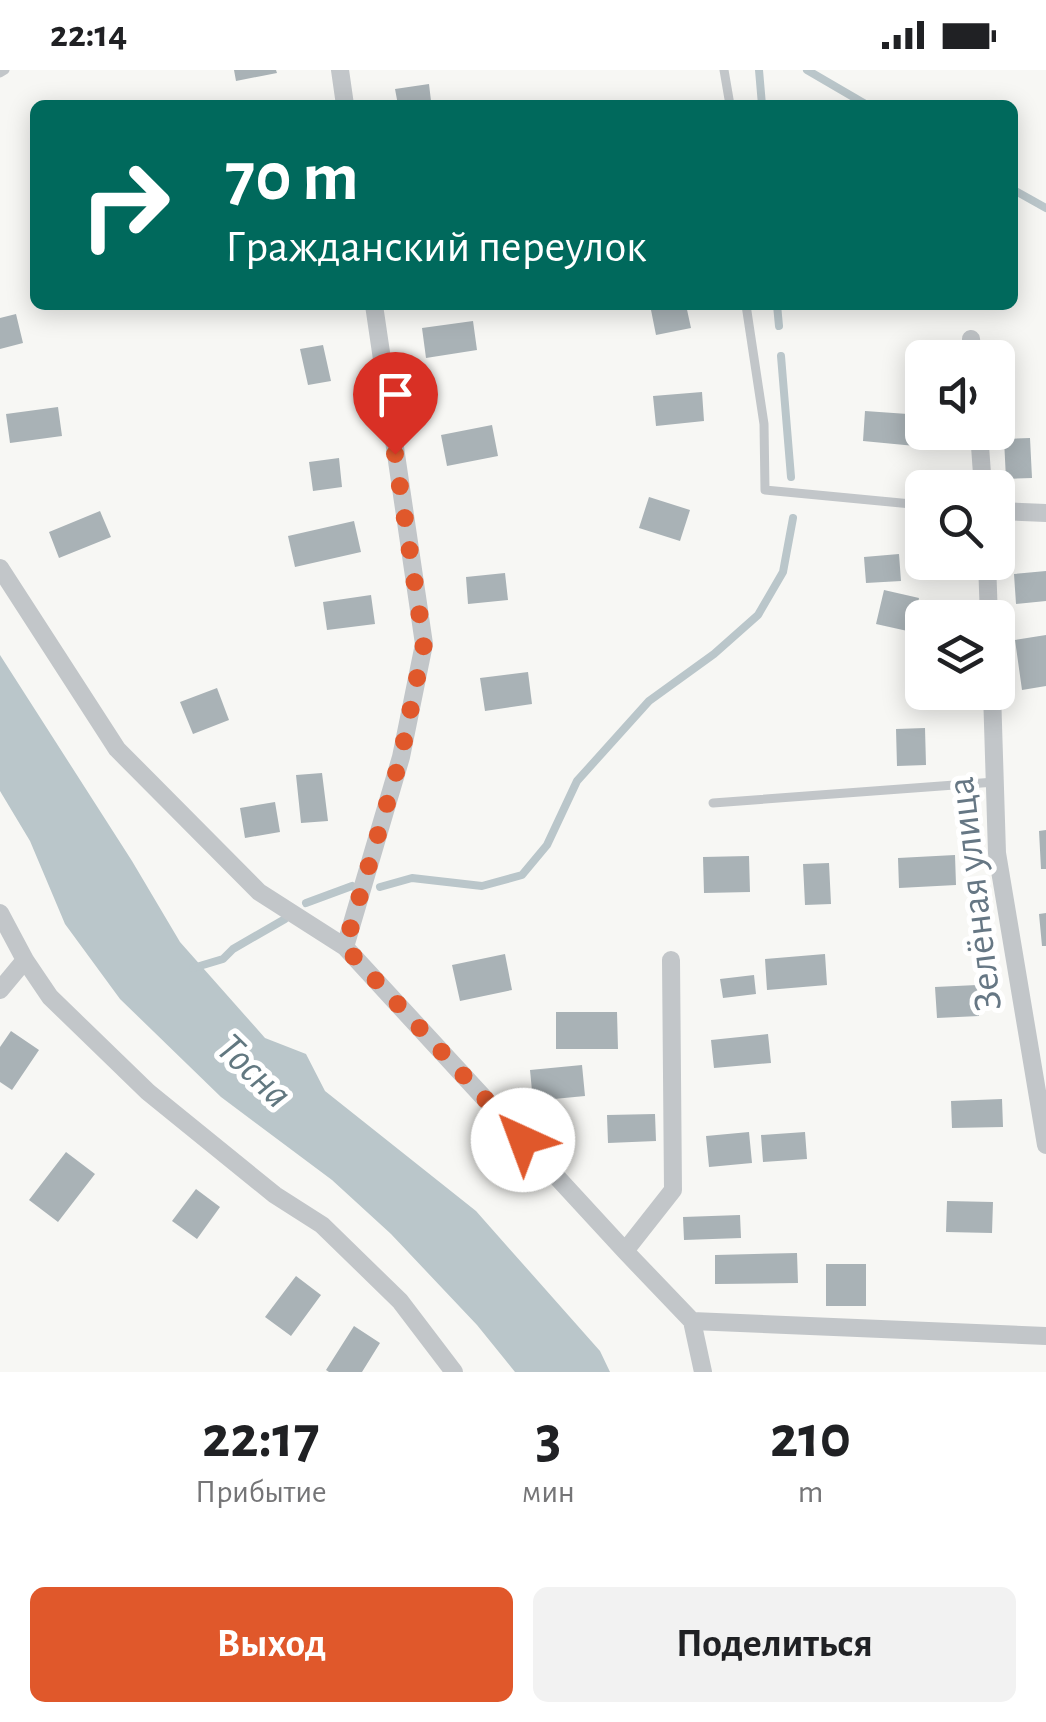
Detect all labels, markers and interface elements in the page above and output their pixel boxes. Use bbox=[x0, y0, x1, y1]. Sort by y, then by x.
text: 22:14 bbox=[50, 16, 127, 54]
icon: right bbox=[60, 140, 190, 270]
text: 70 m bbox=[225, 143, 359, 213]
text: Гражданский переулок bbox=[225, 225, 647, 270]
map controls bbox=[905, 340, 1015, 710]
button: sound bbox=[905, 340, 1015, 450]
pin bbox=[353, 352, 438, 455]
icon: arrive bbox=[368, 367, 423, 422]
button: search bbox=[905, 470, 1015, 580]
button: layers bbox=[905, 600, 1015, 710]
street label: Зелёная улица bbox=[941, 775, 1009, 1013]
water label: Тосна bbox=[209, 1026, 299, 1116]
position arrow bbox=[471, 1088, 575, 1192]
text: 22:17 bbox=[202, 1408, 320, 1468]
text: 3 bbox=[535, 1408, 561, 1468]
text: 210 bbox=[770, 1408, 851, 1468]
text: Прибытие bbox=[195, 1476, 327, 1508]
text: мин bbox=[522, 1476, 575, 1508]
text: m bbox=[798, 1476, 823, 1508]
button: Выход bbox=[30, 1587, 513, 1702]
button: Поделиться bbox=[533, 1587, 1016, 1702]

